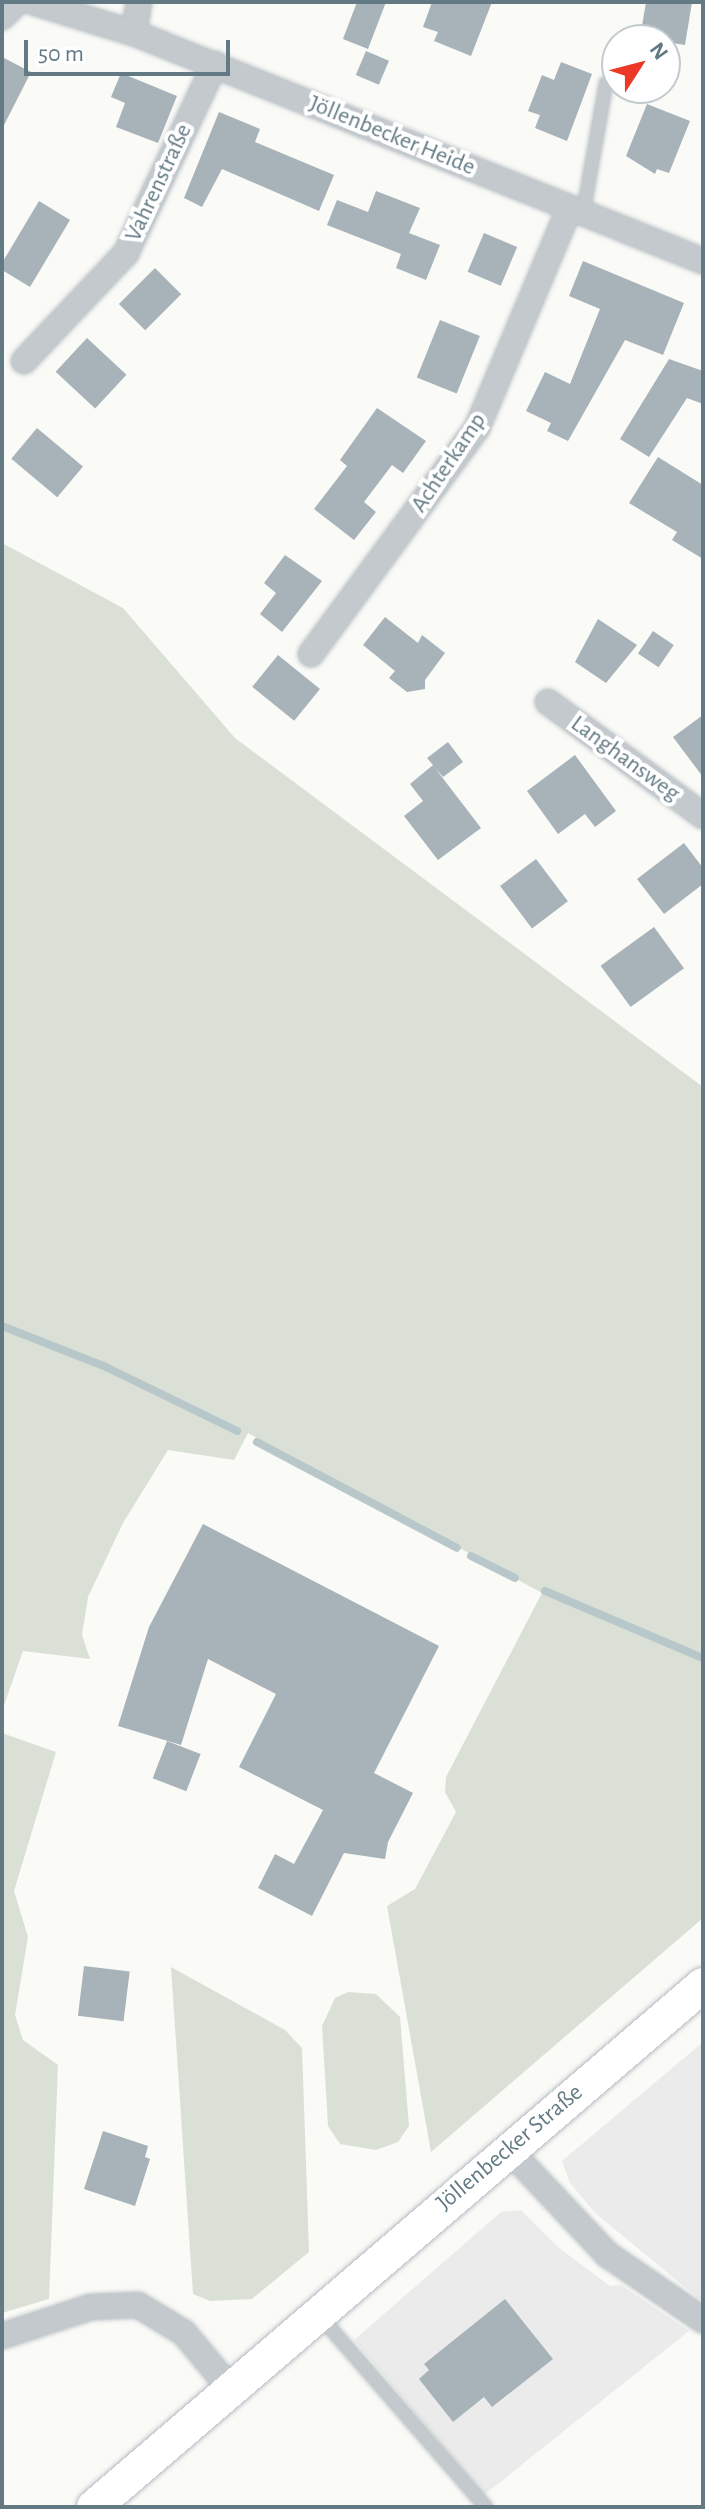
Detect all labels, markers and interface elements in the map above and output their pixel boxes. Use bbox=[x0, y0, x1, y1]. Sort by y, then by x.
scale bar bbox=[28, 24, 234, 74]
north arrow bbox=[601, 24, 681, 104]
text: N bbox=[645, 38, 672, 64]
text: 50 m bbox=[38, 42, 84, 66]
street label: Jöllenbecker Heide bbox=[305, 90, 479, 182]
street label: Vahrenstraße bbox=[119, 120, 199, 246]
street label: Achterkamp bbox=[405, 408, 493, 518]
street label: Langhansweg bbox=[565, 710, 685, 808]
street label: Jöllenbecker Straße bbox=[431, 2078, 589, 2218]

